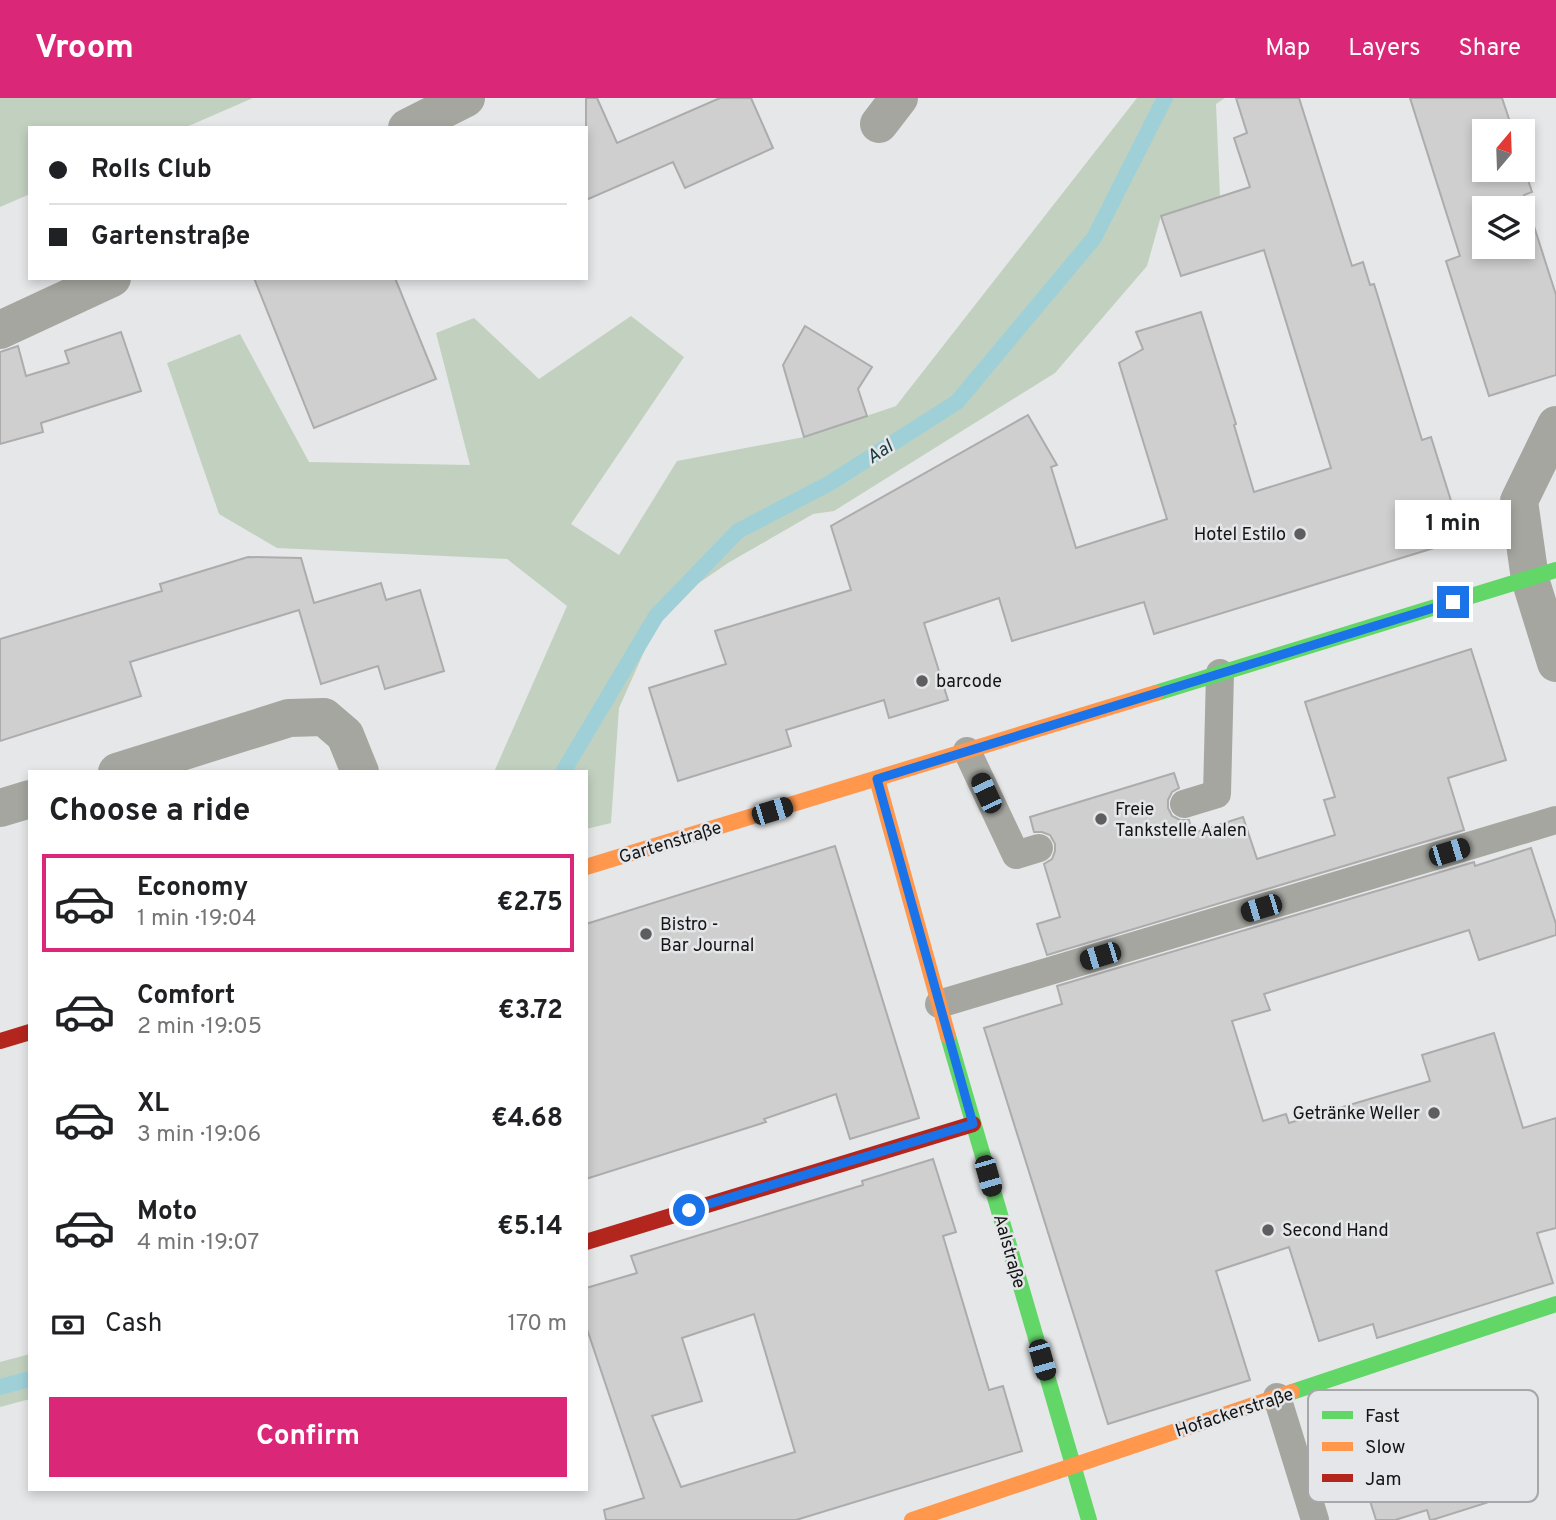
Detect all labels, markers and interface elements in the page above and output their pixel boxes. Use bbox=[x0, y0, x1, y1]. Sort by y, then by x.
text: Vroom bbox=[35, 28, 134, 70]
text: Map bbox=[1265, 34, 1310, 64]
text: Layers bbox=[1348, 34, 1420, 64]
text: Share bbox=[1458, 34, 1521, 64]
north arrow bbox=[1472, 119, 1535, 182]
map controls bbox=[1472, 119, 1535, 259]
text: Rolls Club bbox=[91, 154, 212, 187]
button: layers bbox=[1472, 196, 1535, 259]
text: Gartenstraße bbox=[91, 221, 250, 254]
water label: Aal bbox=[862, 435, 899, 470]
callout: 1 min bbox=[1395, 500, 1511, 550]
text: 1 min bbox=[1425, 510, 1481, 539]
place label: Hotel Estilo bbox=[1194, 524, 1286, 547]
marker: Hotel Estilo bbox=[1292, 526, 1308, 542]
route end bbox=[1437, 586, 1469, 618]
place label: barcode bbox=[936, 671, 1002, 694]
marker: barcode bbox=[914, 673, 930, 689]
car bbox=[968, 770, 1005, 816]
text: Choose a ride bbox=[49, 792, 250, 832]
car bbox=[749, 795, 796, 827]
place label: Freie Tankstelle Aalen bbox=[1115, 799, 1247, 843]
marker: Freie Tankstelle Aalen bbox=[1093, 811, 1109, 827]
street label: Gartenstraße bbox=[616, 817, 725, 870]
car bbox=[1426, 836, 1473, 868]
icon: car bbox=[53, 872, 116, 935]
text: Economy bbox=[137, 872, 248, 905]
text: €2.75 bbox=[497, 887, 563, 920]
car bbox=[1238, 892, 1285, 924]
text: 1 min · 19:04 bbox=[137, 905, 257, 934]
place label: Bistro - Bar Journal bbox=[660, 914, 754, 958]
marker: Bistro - Bar Journal bbox=[638, 926, 654, 942]
car bbox=[1077, 940, 1124, 972]
icon: car bbox=[53, 980, 116, 1043]
text: Comfort bbox=[137, 980, 235, 1013]
text: €3.72 bbox=[498, 995, 563, 1028]
text: 2 min · 19:05 bbox=[137, 1013, 262, 1042]
icon: car bbox=[53, 1088, 116, 1151]
text: XL bbox=[137, 1088, 169, 1121]
text: €4.68 bbox=[491, 1103, 563, 1136]
place label: Getränke Weller bbox=[1292, 1103, 1420, 1126]
marker: Getränke Weller bbox=[1426, 1105, 1442, 1121]
text: 3 min · 19:06 bbox=[137, 1121, 261, 1150]
car bbox=[973, 1153, 1004, 1199]
route start bbox=[673, 1194, 705, 1226]
icon: car bbox=[53, 1196, 116, 1259]
text: Moto bbox=[137, 1196, 197, 1229]
text: €5.14 bbox=[497, 1211, 563, 1244]
street label: Aalstraße bbox=[987, 1212, 1030, 1291]
place label: Second Hand bbox=[1282, 1220, 1389, 1243]
marker: Second Hand bbox=[1260, 1222, 1276, 1238]
text: 4 min · 19:07 bbox=[137, 1229, 259, 1258]
icon: cash bbox=[49, 1306, 87, 1344]
text: Cash bbox=[105, 1308, 162, 1341]
text: 170 m bbox=[508, 1310, 567, 1339]
car bbox=[1027, 1337, 1058, 1383]
street label: Hofackerstraße bbox=[1172, 1383, 1296, 1443]
legend bbox=[1308, 1390, 1538, 1502]
button: Confirm bbox=[49, 1397, 567, 1477]
text: Fast bbox=[1365, 1405, 1400, 1429]
text: Slow bbox=[1365, 1436, 1405, 1460]
text: Jam bbox=[1365, 1468, 1402, 1492]

